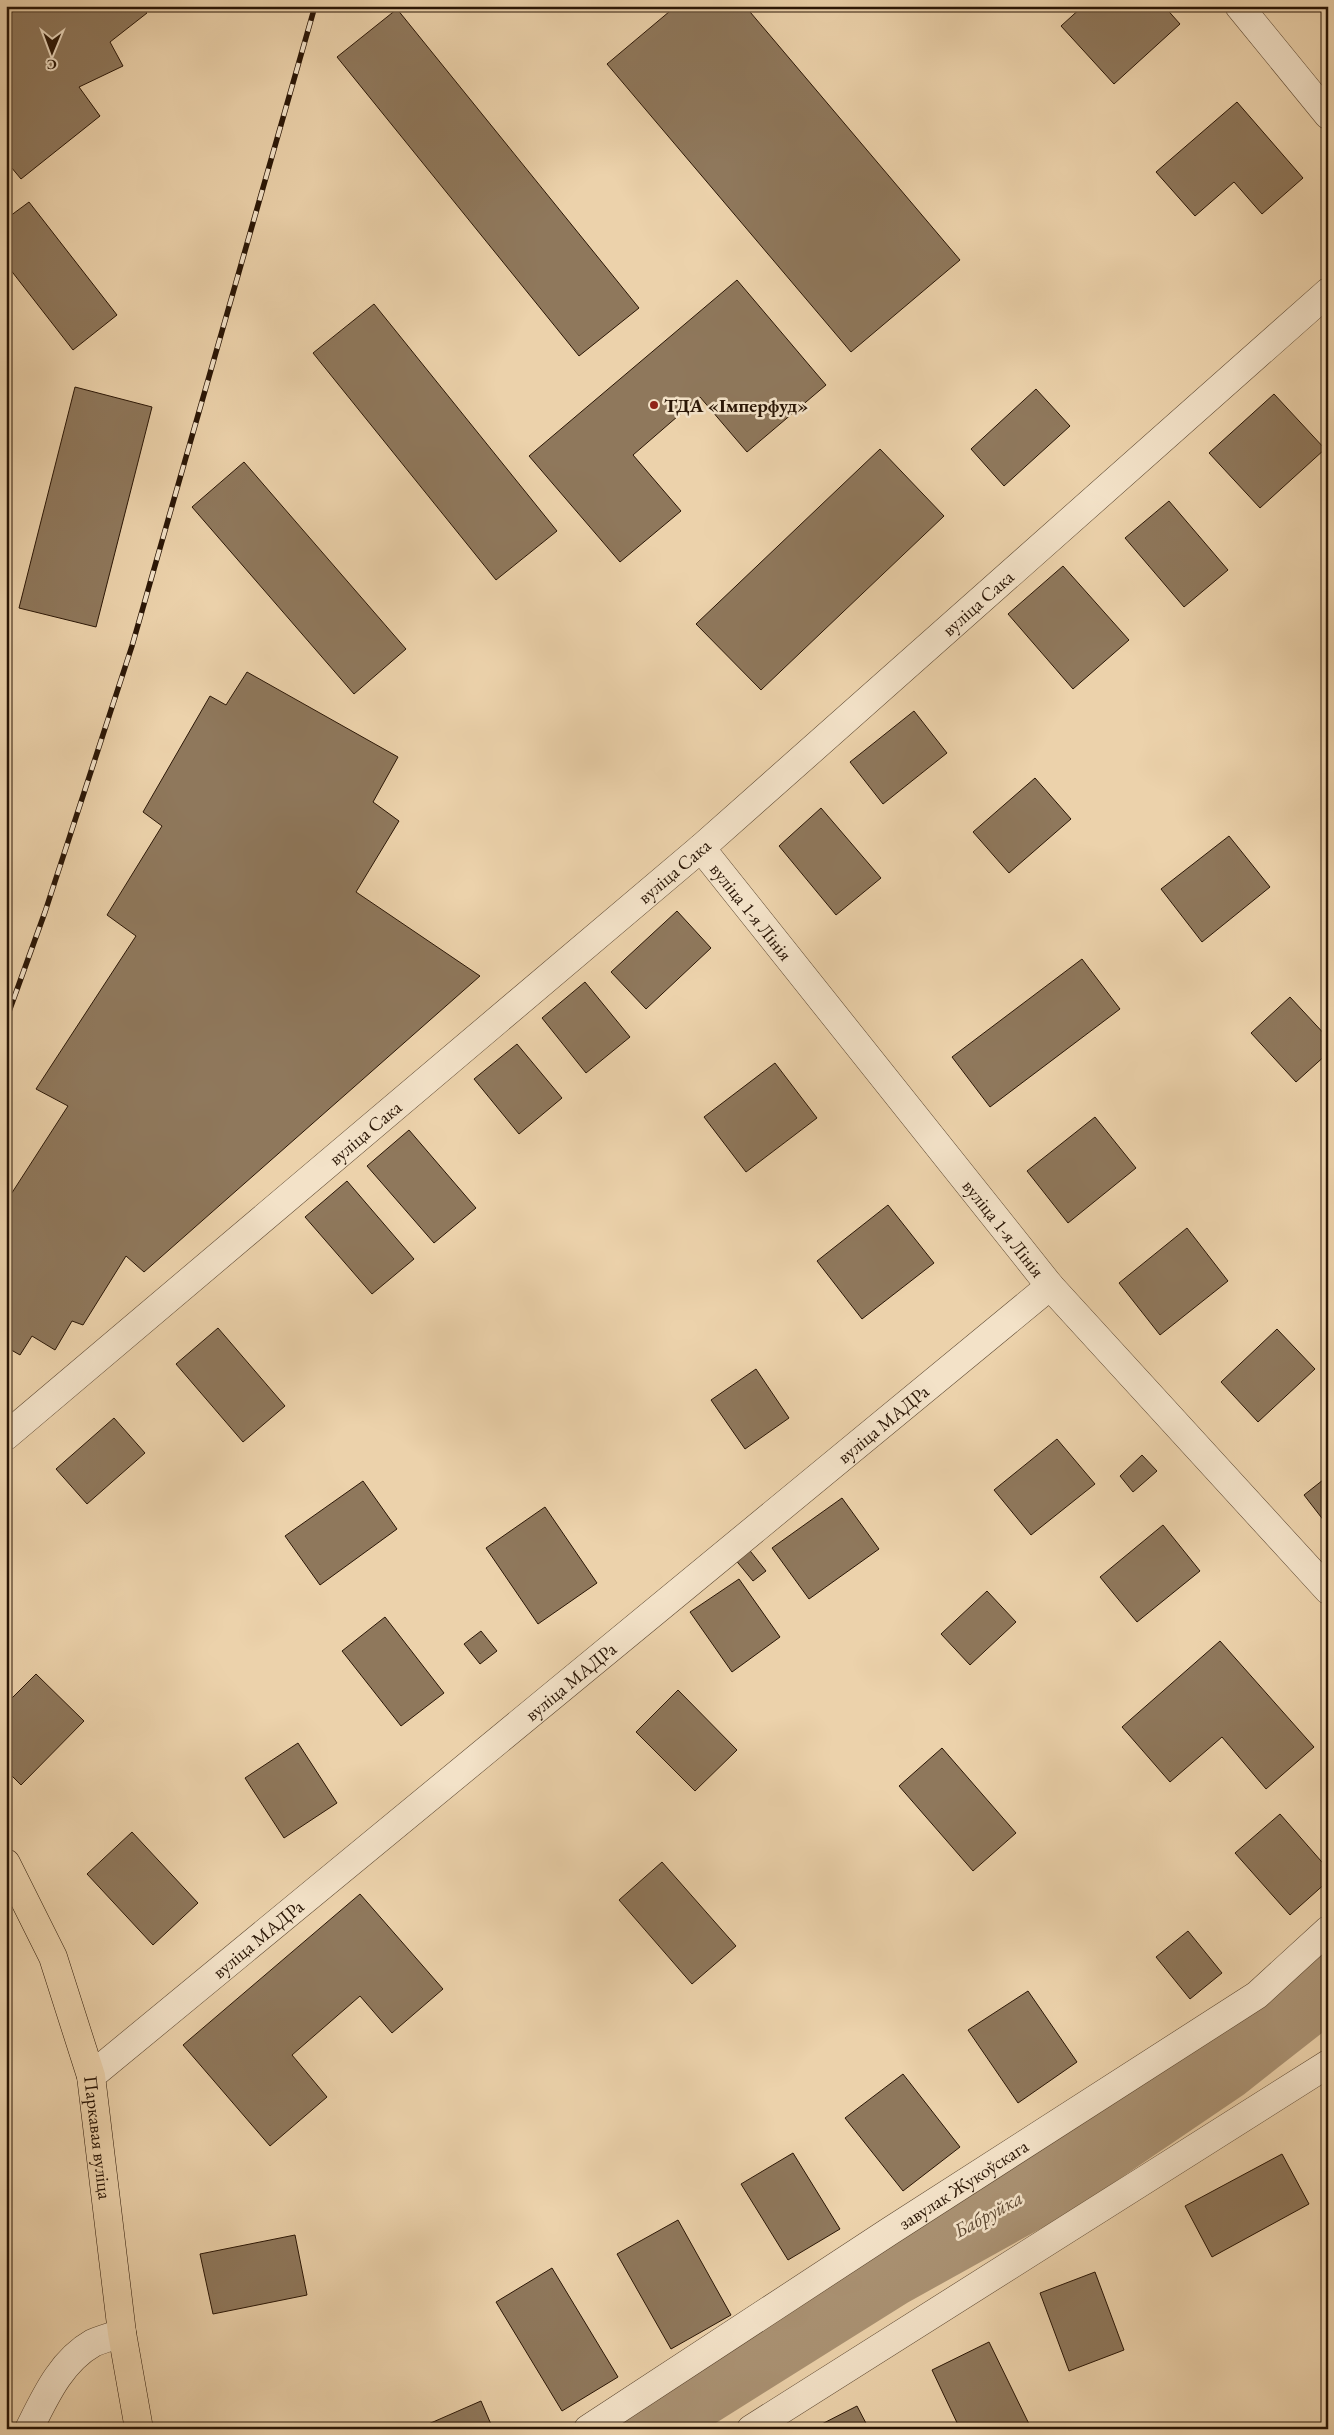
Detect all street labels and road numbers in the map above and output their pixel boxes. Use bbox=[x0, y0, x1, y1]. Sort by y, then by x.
street label: вуліца Сака bbox=[937, 564, 1019, 642]
street label: вуліца Сака bbox=[633, 833, 716, 909]
street label: вуліца 1-я Лінія bbox=[704, 858, 798, 966]
street label: вуліца Сака bbox=[323, 1095, 407, 1171]
street label: вуліца 1-я Лінія bbox=[957, 1174, 1050, 1283]
street label: вуліца МАДРа bbox=[832, 1379, 934, 1469]
street label: вуліца МАДРа bbox=[520, 1636, 622, 1727]
street label: вуліца МАДРа bbox=[207, 1894, 309, 1984]
street label: Паркавая вуліца bbox=[78, 2074, 118, 2201]
street label: завулак Жукоўскага bbox=[893, 2133, 1034, 2236]

